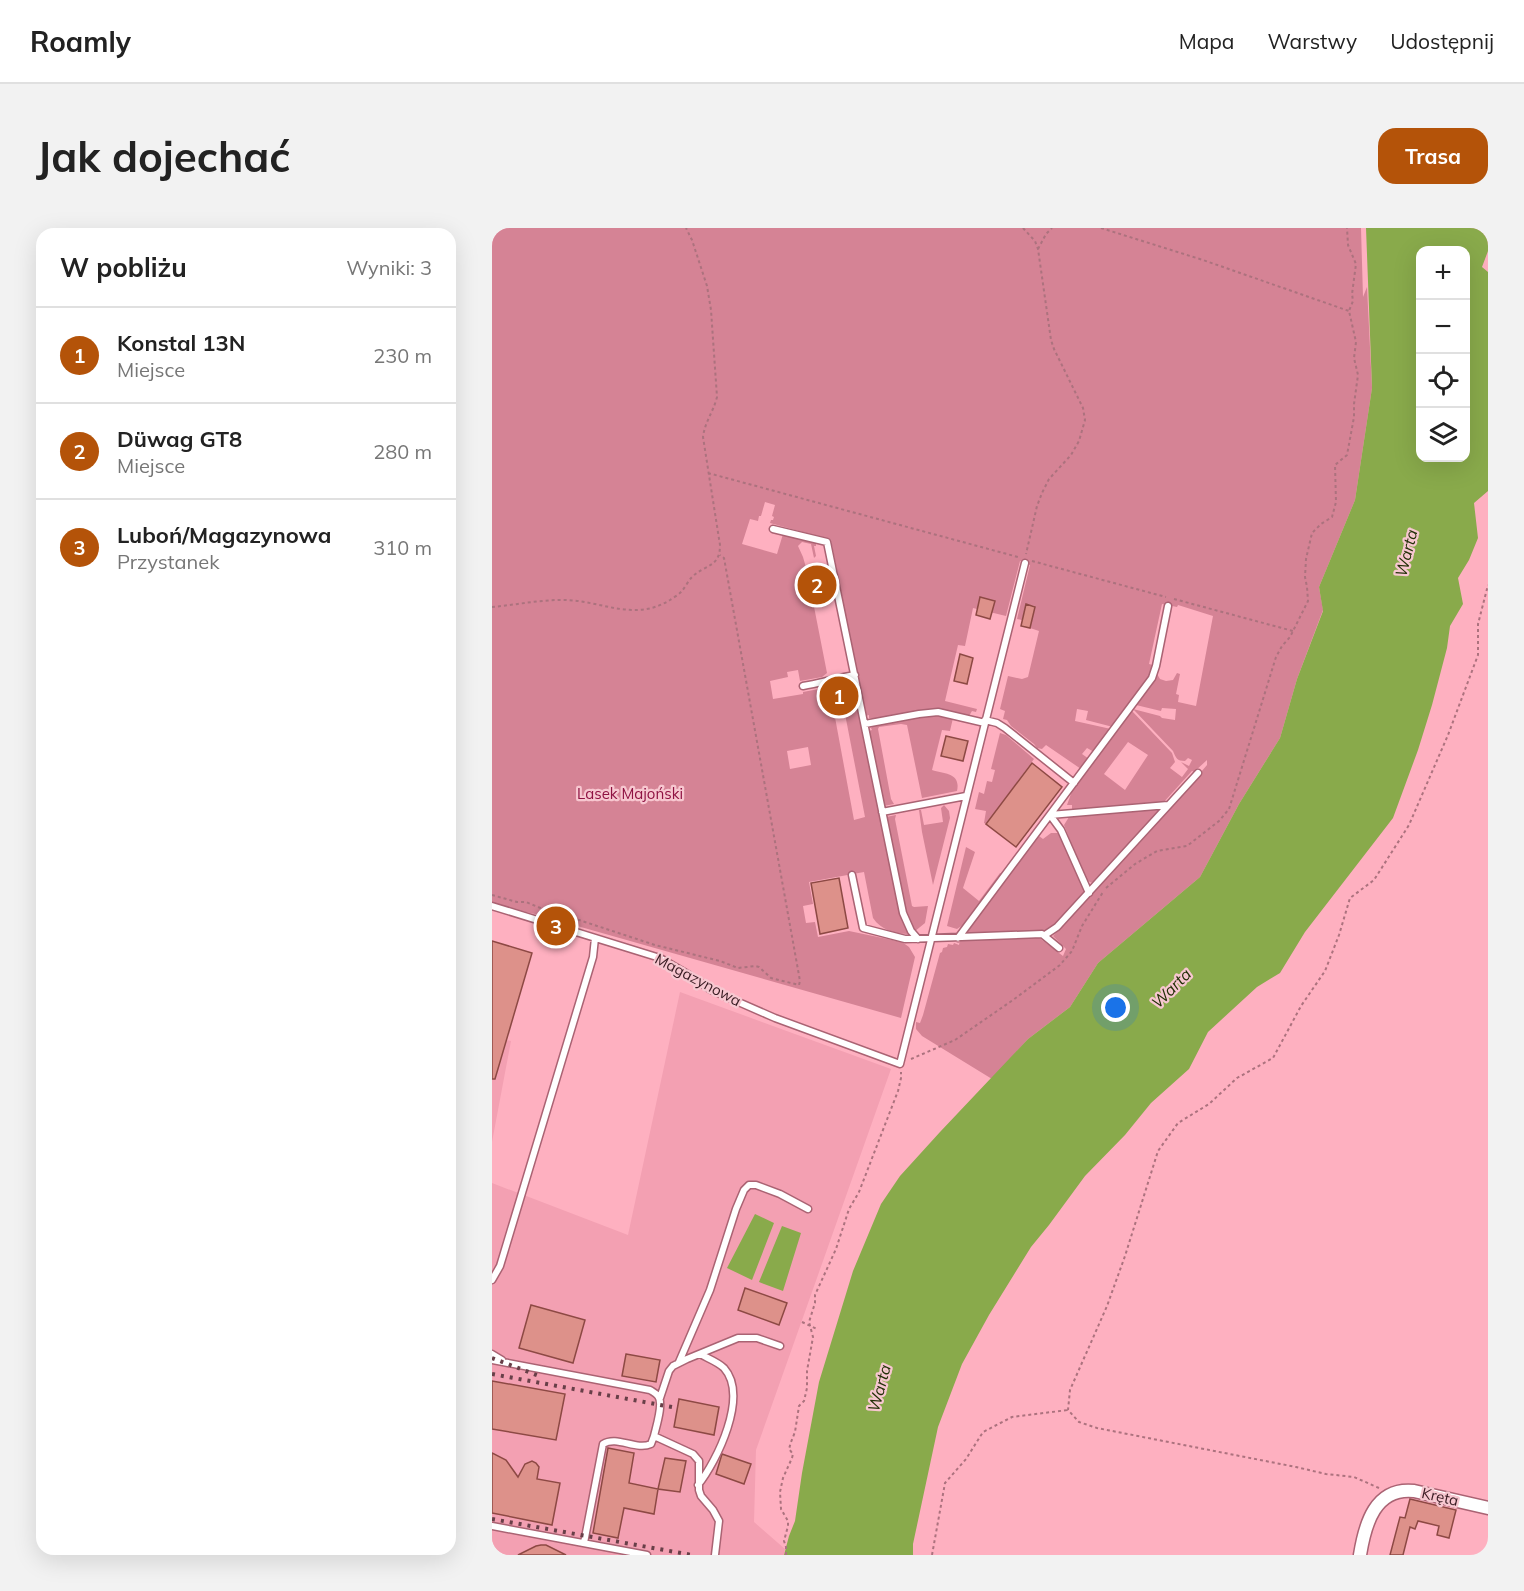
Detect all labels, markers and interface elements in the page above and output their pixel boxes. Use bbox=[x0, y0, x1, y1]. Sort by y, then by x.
text: Roamly bbox=[30, 24, 131, 59]
text: Mapa bbox=[1179, 28, 1234, 54]
text: Warstwy bbox=[1267, 28, 1357, 54]
text: Udostępnij bbox=[1390, 28, 1494, 54]
button: Trasa bbox=[1378, 128, 1488, 184]
text: Jak dojechać bbox=[36, 130, 291, 183]
map controls bbox=[1416, 246, 1470, 462]
button: + bbox=[1416, 246, 1470, 300]
text: W pobliżu bbox=[60, 251, 187, 284]
text: Wyniki: 3 bbox=[346, 255, 432, 280]
button: − bbox=[1416, 300, 1470, 354]
text: Konstal 13N bbox=[117, 329, 245, 357]
text: 1 bbox=[74, 343, 86, 368]
text: 230 m bbox=[373, 343, 432, 368]
button: locate bbox=[1416, 354, 1470, 408]
text: Miejsce bbox=[117, 357, 185, 382]
button: layers bbox=[1416, 408, 1470, 462]
text: Düwag GT8 bbox=[117, 425, 242, 453]
text: 2 bbox=[74, 439, 86, 464]
text: 280 m bbox=[373, 439, 432, 464]
text: Miejsce bbox=[117, 453, 185, 478]
text: Luboń/Magazynowa bbox=[117, 521, 331, 549]
water label: Warta bbox=[1391, 527, 1422, 579]
text: 3 bbox=[74, 535, 86, 560]
text: 310 m bbox=[373, 535, 432, 560]
text: Przystanek bbox=[117, 549, 220, 574]
pin: 2 bbox=[798, 562, 836, 608]
pin: 1 bbox=[820, 674, 858, 718]
park label: Lasek Majoński bbox=[577, 784, 683, 803]
pin: 3 bbox=[536, 904, 576, 948]
street label: Magazynowa bbox=[652, 949, 745, 1010]
water label: Warta bbox=[1147, 964, 1195, 1012]
your location bbox=[1101, 993, 1130, 1022]
water label: Warta bbox=[863, 1362, 895, 1414]
street label: Kręta bbox=[1420, 1483, 1460, 1510]

